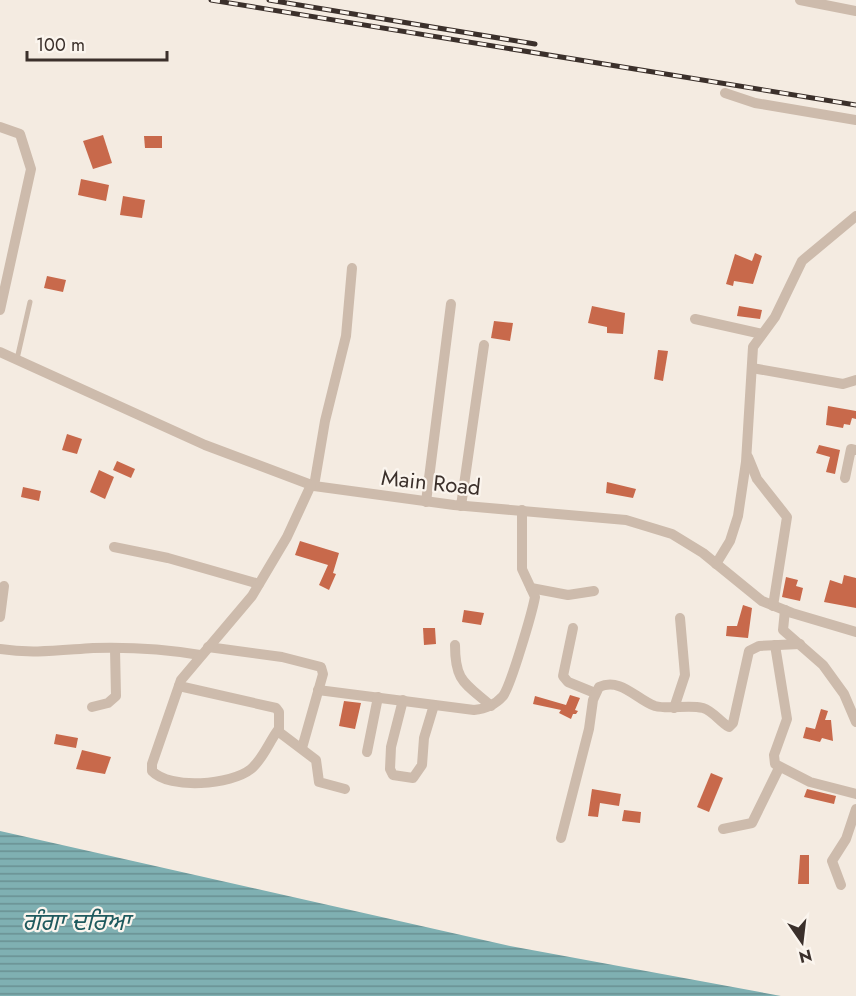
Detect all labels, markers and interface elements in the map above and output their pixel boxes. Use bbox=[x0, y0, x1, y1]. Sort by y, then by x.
scale bar bbox=[27, 24, 166, 62]
text: 100 m bbox=[36, 32, 85, 58]
street label: Main Road bbox=[380, 461, 482, 503]
water label: ਗੰਗਾ ਦਰਿਆ bbox=[22, 904, 134, 939]
north arrow bbox=[772, 912, 832, 972]
text: N bbox=[797, 943, 814, 969]

